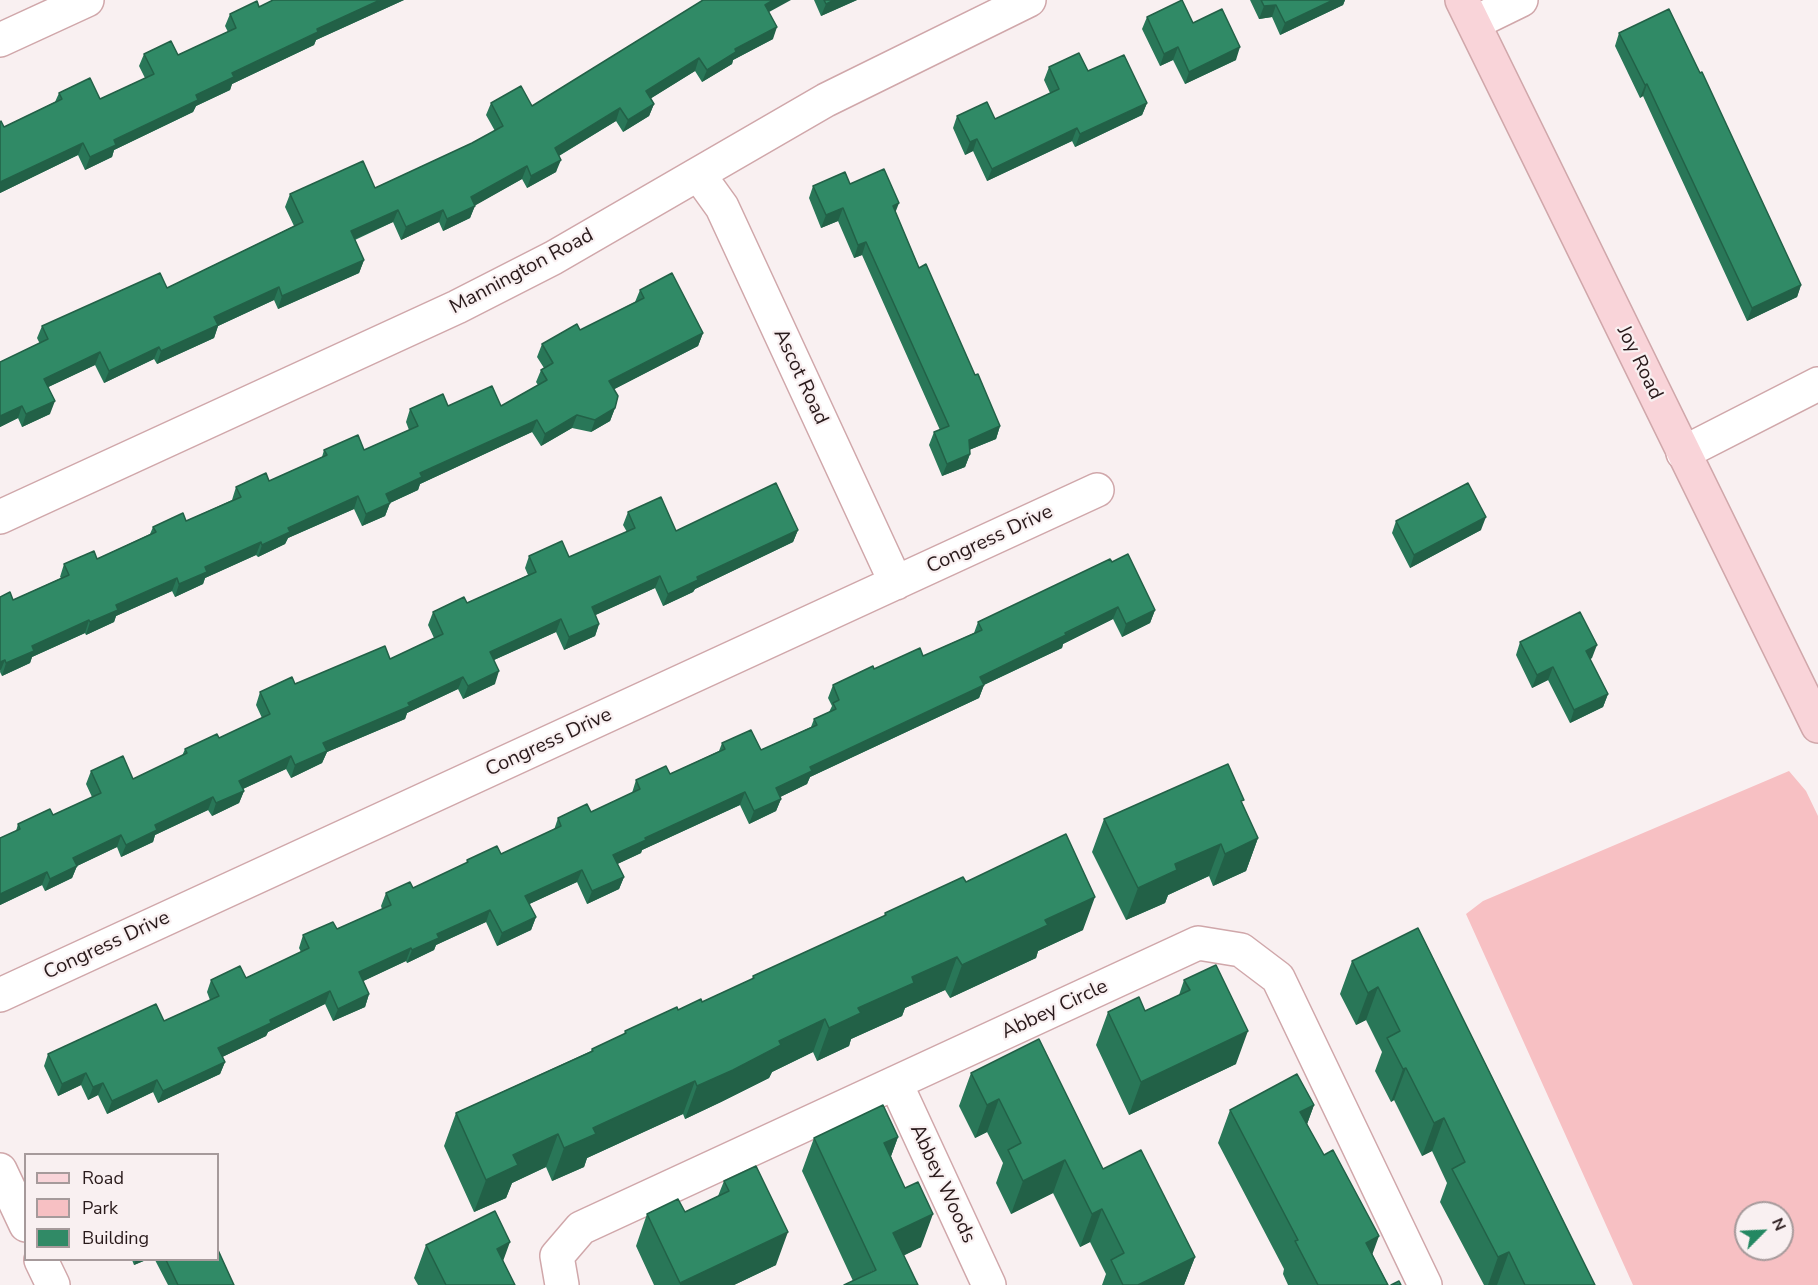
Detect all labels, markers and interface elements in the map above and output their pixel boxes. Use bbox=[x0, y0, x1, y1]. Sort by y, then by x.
street label: Mannington Road bbox=[446, 224, 598, 320]
street label: Joy Road bbox=[1611, 322, 1667, 404]
street label: Ascot Road bbox=[767, 325, 833, 429]
street label: Congress Drive bbox=[923, 500, 1057, 580]
street label: Congress Drive bbox=[482, 703, 616, 783]
street label: Congress Drive bbox=[40, 906, 174, 986]
street label: Abbey Circle bbox=[998, 975, 1112, 1045]
street label: Abbey Woods bbox=[904, 1121, 980, 1247]
legend bbox=[24, 1153, 219, 1261]
text: Road bbox=[82, 1166, 124, 1190]
text: Park bbox=[82, 1196, 118, 1220]
north arrow bbox=[1734, 1201, 1794, 1261]
text: N bbox=[1766, 1215, 1791, 1234]
text: Building bbox=[82, 1226, 149, 1250]

